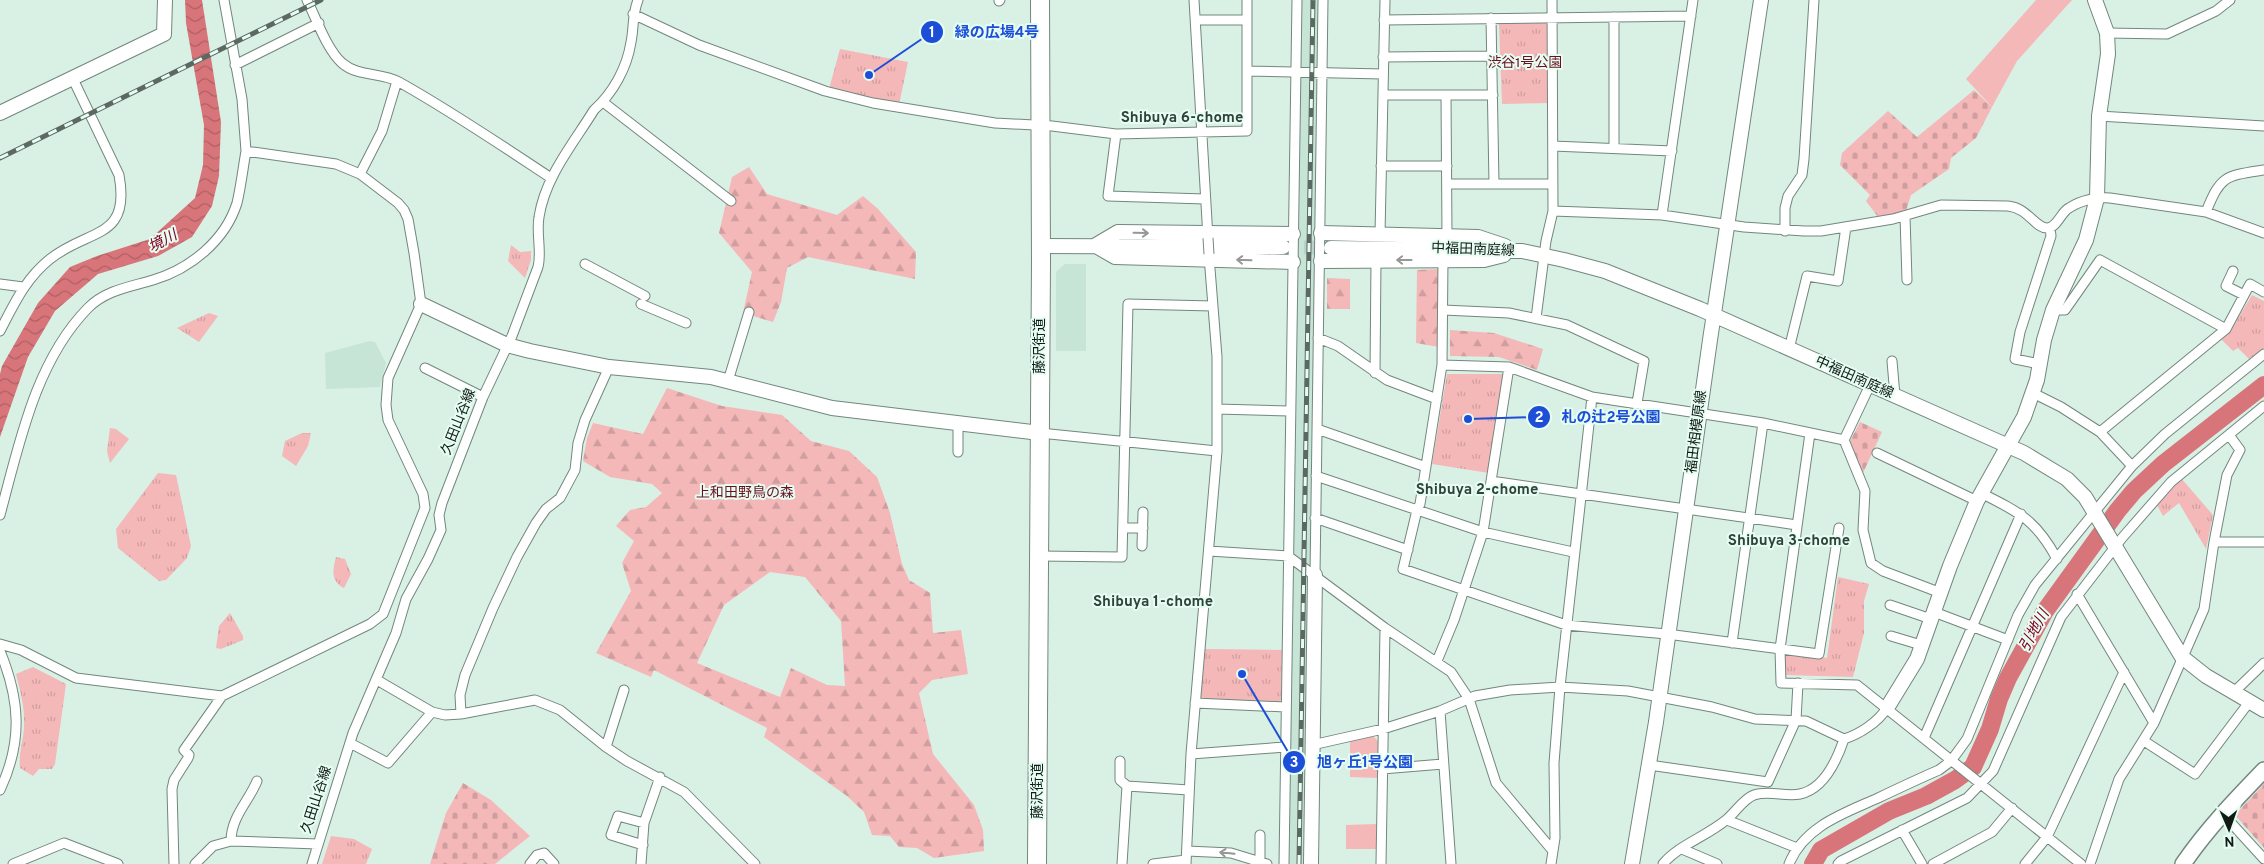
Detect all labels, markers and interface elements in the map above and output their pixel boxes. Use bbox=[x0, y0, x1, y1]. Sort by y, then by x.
callout: 緑の広場4号 bbox=[919, 17, 1049, 47]
text: 1 bbox=[929, 24, 935, 43]
text: 緑の広場4号 bbox=[955, 24, 1039, 43]
park label: 渋谷1号公園 bbox=[1487, 55, 1563, 72]
district label: Shibuya 6-chome bbox=[1121, 109, 1243, 128]
water label: 境川 bbox=[145, 226, 182, 257]
one-way arrow bbox=[1133, 228, 1149, 237]
street label: 中福田南庭線 bbox=[1431, 240, 1515, 260]
one-way arrow bbox=[1397, 255, 1413, 265]
one-way arrow bbox=[1237, 256, 1253, 265]
street label: 藤沢街道 bbox=[1032, 318, 1049, 374]
street label: 中福田南庭線 bbox=[1812, 353, 1896, 403]
street label: 久田山谷線 bbox=[438, 386, 480, 458]
street label: 福田相模原線 bbox=[1683, 389, 1711, 475]
callout: 札の辻2号公園 bbox=[1526, 402, 1670, 432]
text: 2 bbox=[1534, 409, 1544, 428]
text: 札の辻2号公園 bbox=[1561, 409, 1661, 428]
district label: Shibuya 2-chome bbox=[1416, 481, 1538, 500]
park label: 上和田野鳥の森 bbox=[696, 485, 794, 502]
district label: Shibuya 3-chome bbox=[1728, 532, 1850, 551]
district label: Shibuya 1-chome bbox=[1093, 593, 1213, 612]
water label: 引地川 bbox=[2016, 605, 2055, 655]
callout: 旭ヶ丘1号公園 bbox=[1282, 747, 1423, 777]
text: 3 bbox=[1290, 754, 1299, 773]
text: 旭ヶ丘1号公園 bbox=[1317, 754, 1413, 773]
street label: 藤沢街道 bbox=[1030, 763, 1047, 819]
street label: 久田山谷線 bbox=[298, 764, 336, 836]
north arrow bbox=[2204, 804, 2254, 854]
text: N bbox=[2224, 832, 2235, 849]
one-way arrow bbox=[1220, 848, 1236, 858]

